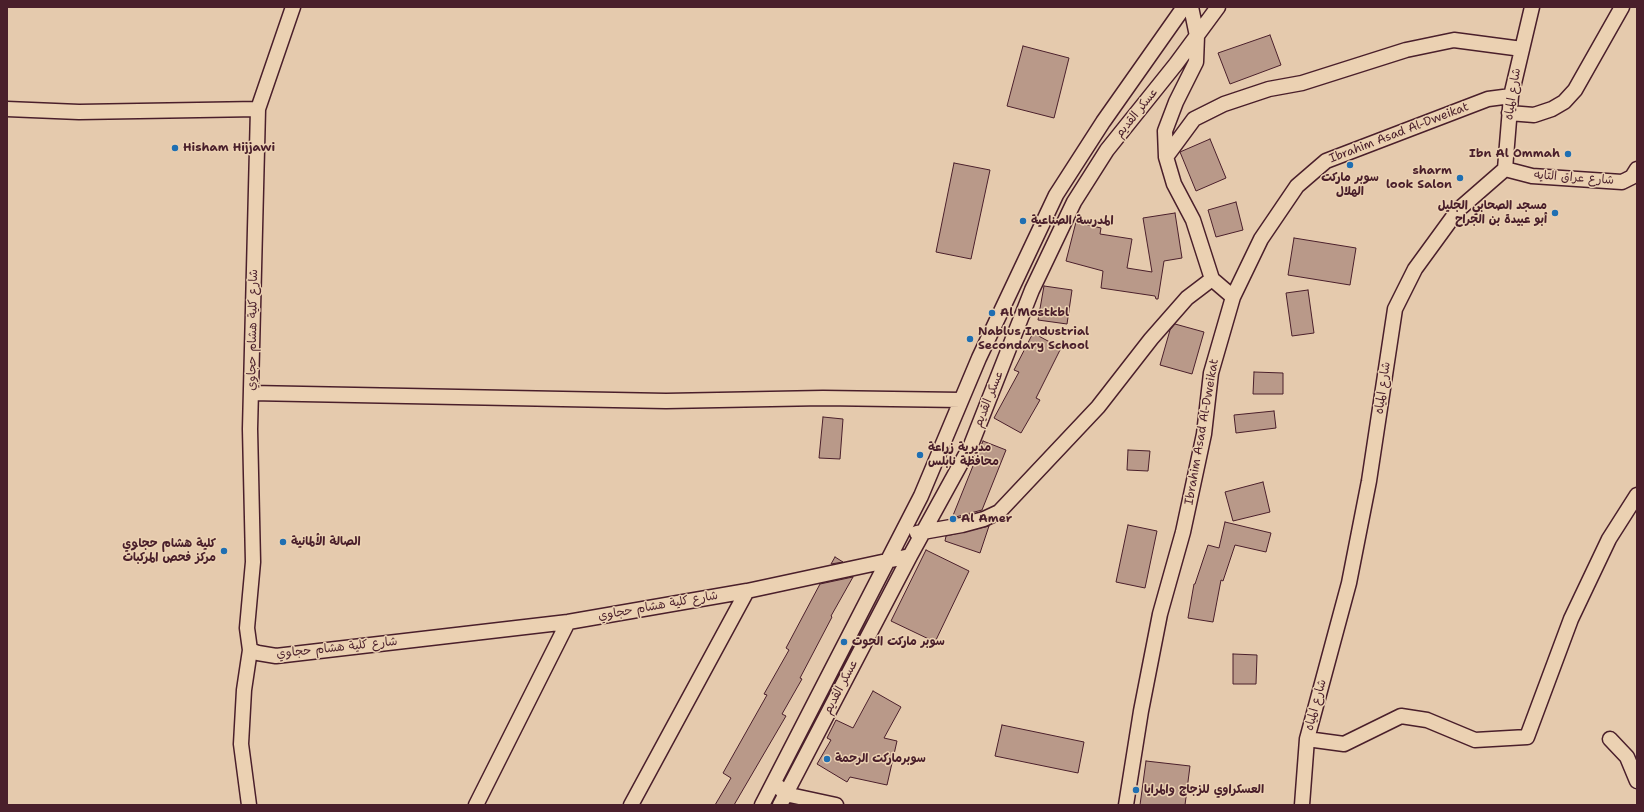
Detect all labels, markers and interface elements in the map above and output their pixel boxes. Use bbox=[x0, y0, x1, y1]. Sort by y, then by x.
street label: شارع المياه bbox=[1502, 67, 1524, 121]
street label: عسكر القديم bbox=[1113, 85, 1161, 141]
street label: Ibrahim Asad Al-Dweikat bbox=[1327, 100, 1471, 166]
place label: Hisham Hijjawi bbox=[183, 141, 275, 155]
marker: Hisham Hijjawi bbox=[170, 143, 180, 153]
place label: Ibn Al Ommah bbox=[1469, 147, 1560, 161]
marker: Ibn Al Ommah bbox=[1563, 149, 1573, 159]
marker: سوبر ماركت الهلال bbox=[1345, 160, 1355, 170]
place label: sharm look Salon bbox=[1386, 164, 1452, 192]
street label: شارع عراق التايه bbox=[1533, 168, 1615, 188]
place label: سوبر ماركت الهلال bbox=[1321, 171, 1379, 199]
marker: sharm look Salon bbox=[1455, 173, 1465, 183]
place label: مسجد الصحابي الجليل أبو عبيدة بن الجراح bbox=[1438, 199, 1547, 227]
marker: مسجد الصحابي الجليل أبو عبيدة بن الجراح bbox=[1550, 208, 1560, 218]
place label: المدرسة الصناعية bbox=[1031, 214, 1113, 228]
marker: المدرسة الصناعية bbox=[1018, 216, 1028, 226]
street label: شارع كلية هشام حجاوي bbox=[245, 269, 261, 391]
place label: Al Mostkbl bbox=[1000, 306, 1069, 320]
marker: Al Mostkbl bbox=[987, 308, 997, 318]
place label: Nablus Industrial Secondary School bbox=[978, 325, 1089, 353]
marker: Nablus Industrial Secondary School bbox=[965, 334, 975, 344]
street label: Ibrahim Asad Al-Dweikat bbox=[1182, 358, 1222, 506]
street label: شارع المياه bbox=[1372, 361, 1394, 415]
street label: عسكر القديم bbox=[971, 368, 1007, 430]
place label: مديرية زراعة محافظة نابلس bbox=[928, 441, 999, 469]
marker: مديرية زراعة محافظة نابلس bbox=[915, 450, 925, 460]
place label: Al Amer bbox=[961, 512, 1012, 526]
marker: Al Amer bbox=[948, 514, 958, 524]
place label: الصالة الألمانية bbox=[291, 535, 360, 549]
place label: كلية هشام حجاوي مركز فحص المركبات bbox=[122, 537, 216, 565]
marker: الصالة الألمانية bbox=[278, 537, 288, 547]
marker: كلية هشام حجاوي مركز فحص المركبات bbox=[219, 546, 229, 556]
street label: شارع كلية هشام حجاوي bbox=[597, 588, 719, 624]
street label: شارع كلية هشام حجاوي bbox=[276, 634, 398, 662]
place label: سوبر ماركت الحوت bbox=[852, 635, 945, 649]
marker: سوبر ماركت الحوت bbox=[839, 637, 849, 647]
street label: عسكر القديم bbox=[821, 657, 861, 717]
street label: شارع المياه bbox=[1302, 678, 1330, 732]
place label: سوبرماركت الرحمة bbox=[835, 752, 926, 766]
marker: سوبرماركت الرحمة bbox=[822, 754, 832, 764]
place label: العسكراوي للزجاج والمرايا bbox=[1144, 783, 1264, 797]
marker: العسكراوي للزجاج والمرايا bbox=[1131, 785, 1141, 795]

